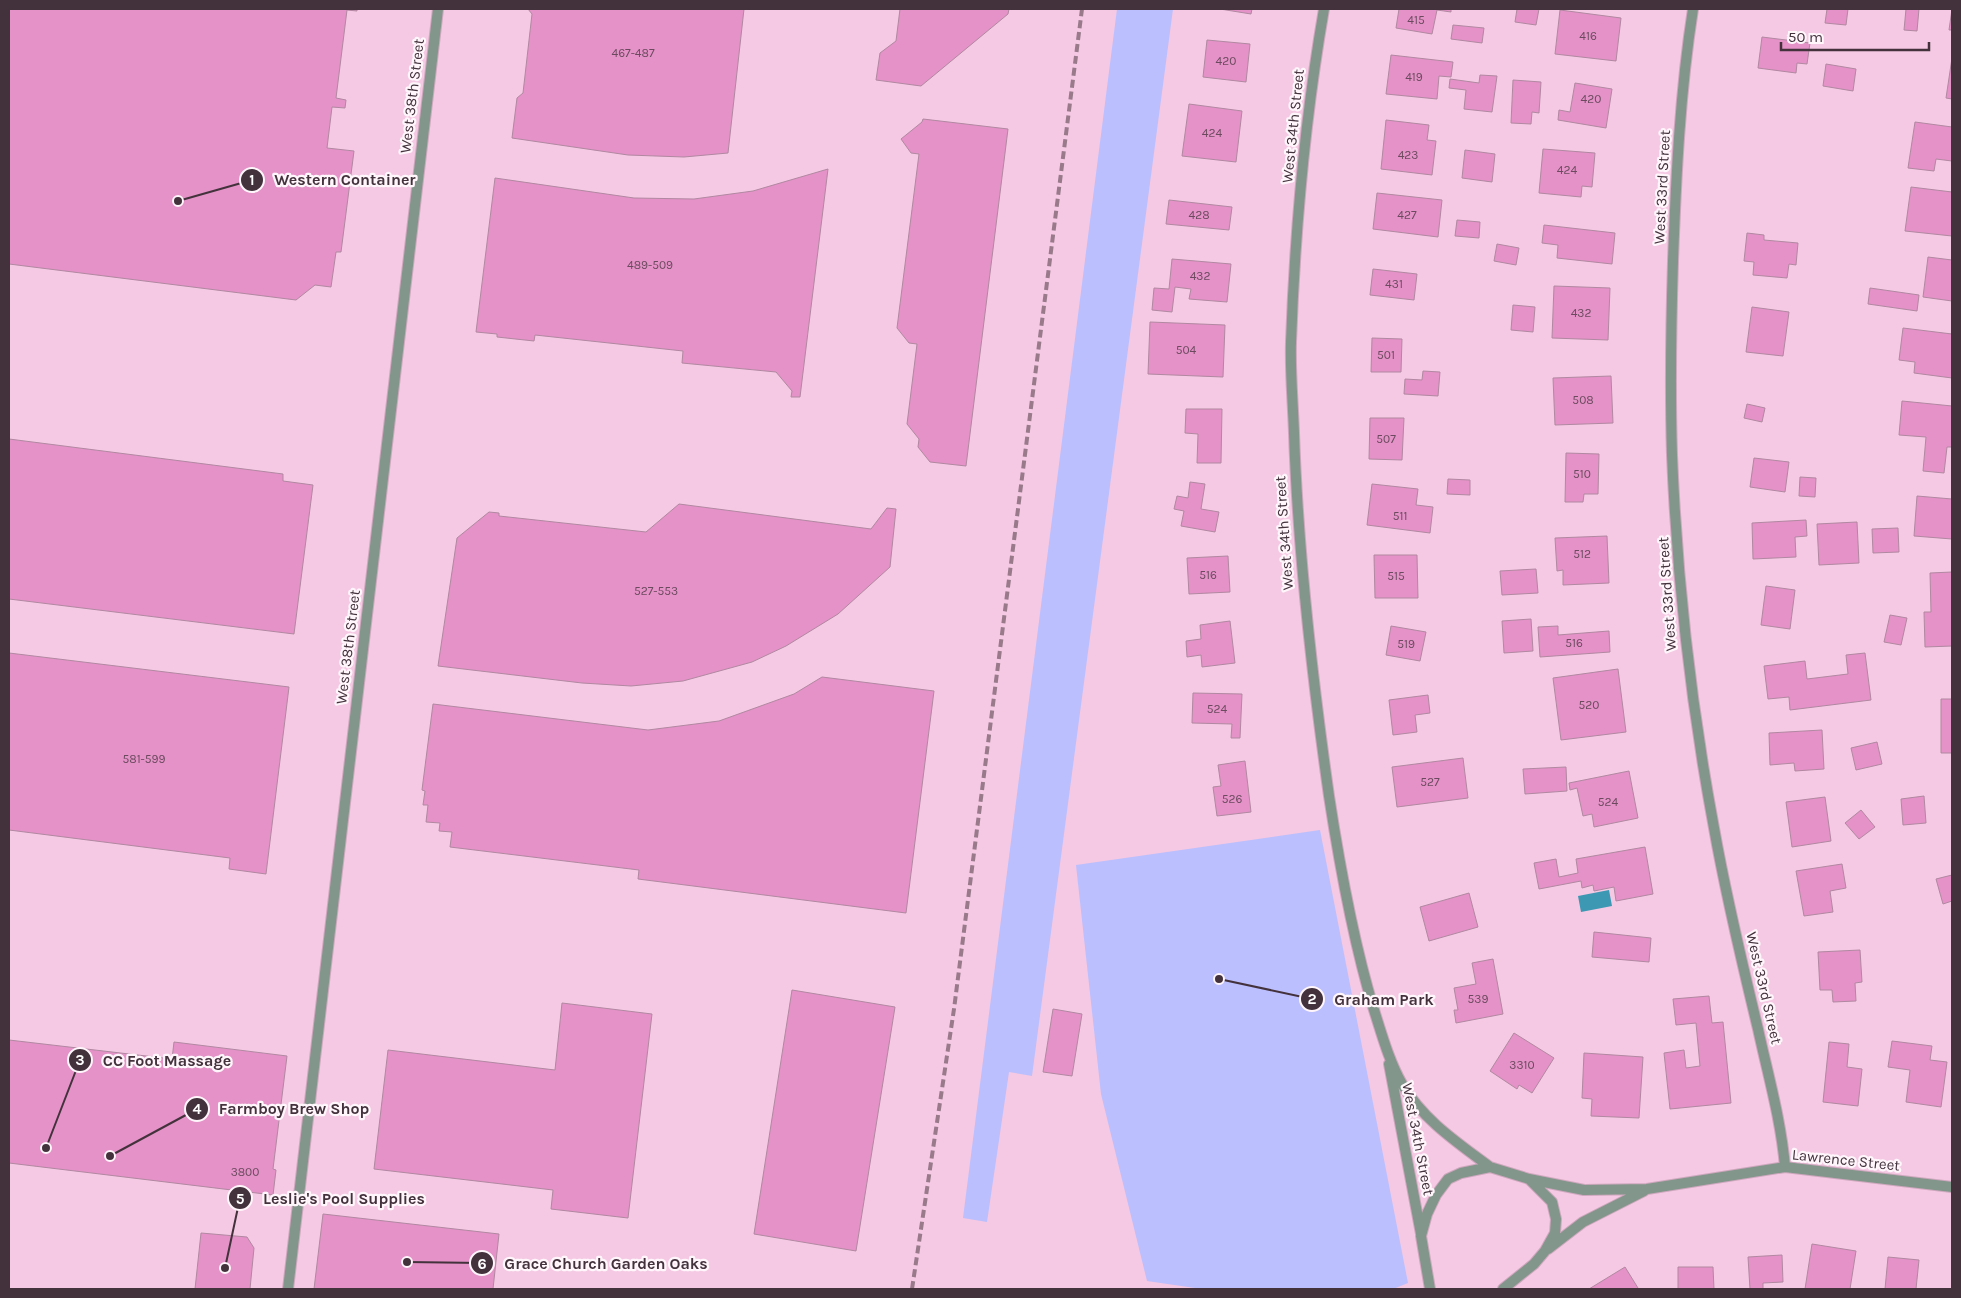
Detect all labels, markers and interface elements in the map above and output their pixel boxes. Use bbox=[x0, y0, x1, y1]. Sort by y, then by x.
house number: 415 bbox=[1407, 13, 1425, 27]
scale bar bbox=[1781, 20, 1928, 52]
text: 50 m bbox=[1788, 28, 1823, 46]
house number: 416 bbox=[1579, 29, 1597, 43]
street label: West 38th Street bbox=[396, 37, 428, 154]
house number: 467-487 bbox=[611, 46, 655, 60]
house number: 420 bbox=[1216, 54, 1236, 68]
street label: West 34th Street bbox=[1278, 68, 1308, 184]
house number: 419 bbox=[1405, 70, 1423, 84]
house number: 420 bbox=[1581, 92, 1601, 106]
house number: 424 bbox=[1202, 126, 1222, 140]
street label: West 33rd Street bbox=[1650, 129, 1674, 245]
house number: 423 bbox=[1398, 148, 1418, 162]
house number: 424 bbox=[1557, 163, 1577, 177]
callout: Western Container bbox=[239, 164, 426, 195]
text: Western Container bbox=[274, 170, 416, 189]
text: 1 bbox=[249, 171, 255, 189]
house number: 428 bbox=[1188, 208, 1210, 222]
house number: 427 bbox=[1397, 208, 1417, 222]
house number: 489-509 bbox=[627, 258, 673, 272]
house number: 432 bbox=[1190, 269, 1210, 283]
house number: 431 bbox=[1385, 277, 1403, 291]
house number: 432 bbox=[1571, 306, 1591, 320]
house number: 504 bbox=[1176, 343, 1197, 357]
house number: 501 bbox=[1377, 348, 1395, 362]
house number: 508 bbox=[1572, 393, 1594, 407]
house number: 507 bbox=[1376, 432, 1396, 446]
house number: 510 bbox=[1573, 467, 1591, 481]
street label: West 34th Street bbox=[1271, 475, 1297, 591]
house number: 511 bbox=[1393, 509, 1407, 523]
street label: West 33rd Street bbox=[1654, 536, 1680, 652]
house number: 512 bbox=[1573, 547, 1591, 561]
house number: 516 bbox=[1199, 568, 1217, 582]
house number: 515 bbox=[1387, 569, 1405, 583]
house number: 527-553 bbox=[634, 584, 678, 598]
street label: West 38th Street bbox=[332, 588, 364, 705]
house number: 516 bbox=[1565, 636, 1583, 650]
house number: 519 bbox=[1397, 637, 1415, 651]
house number: 520 bbox=[1579, 698, 1599, 712]
house number: 524 bbox=[1207, 702, 1228, 716]
house number: 581-599 bbox=[123, 752, 166, 766]
house number: 527 bbox=[1420, 775, 1440, 789]
house number: 526 bbox=[1222, 792, 1242, 806]
house number: 524 bbox=[1598, 795, 1619, 809]
street label: West 33rd Street bbox=[1742, 930, 1786, 1046]
callout: Graham Park bbox=[1300, 984, 1444, 1015]
text: 2 bbox=[1307, 990, 1317, 1008]
text: Graham Park bbox=[1334, 990, 1434, 1009]
house number: 539 bbox=[1468, 992, 1488, 1006]
callout: CC Foot Massage bbox=[67, 1044, 241, 1075]
text: 3 bbox=[75, 1051, 85, 1069]
text: CC Foot Massage bbox=[103, 1051, 231, 1070]
house number: 3310 bbox=[1509, 1058, 1535, 1072]
street label: West 34th Street bbox=[1398, 1081, 1438, 1197]
callout: Farmboy Brew Shop bbox=[184, 1093, 380, 1124]
text: Farmboy Brew Shop bbox=[219, 1099, 369, 1118]
text: 4 bbox=[193, 1100, 202, 1118]
street label: Lawrence Street bbox=[1791, 1145, 1901, 1175]
house number: 3800 bbox=[231, 1165, 259, 1179]
callout: Leslie's Pool Supplies bbox=[228, 1183, 435, 1214]
text: Leslie's Pool Supplies bbox=[263, 1189, 425, 1208]
text: 5 bbox=[236, 1190, 245, 1208]
callout: Grace Church Garden Oaks bbox=[470, 1248, 718, 1279]
text: Grace Church Garden Oaks bbox=[504, 1254, 708, 1273]
text: 6 bbox=[477, 1255, 487, 1273]

